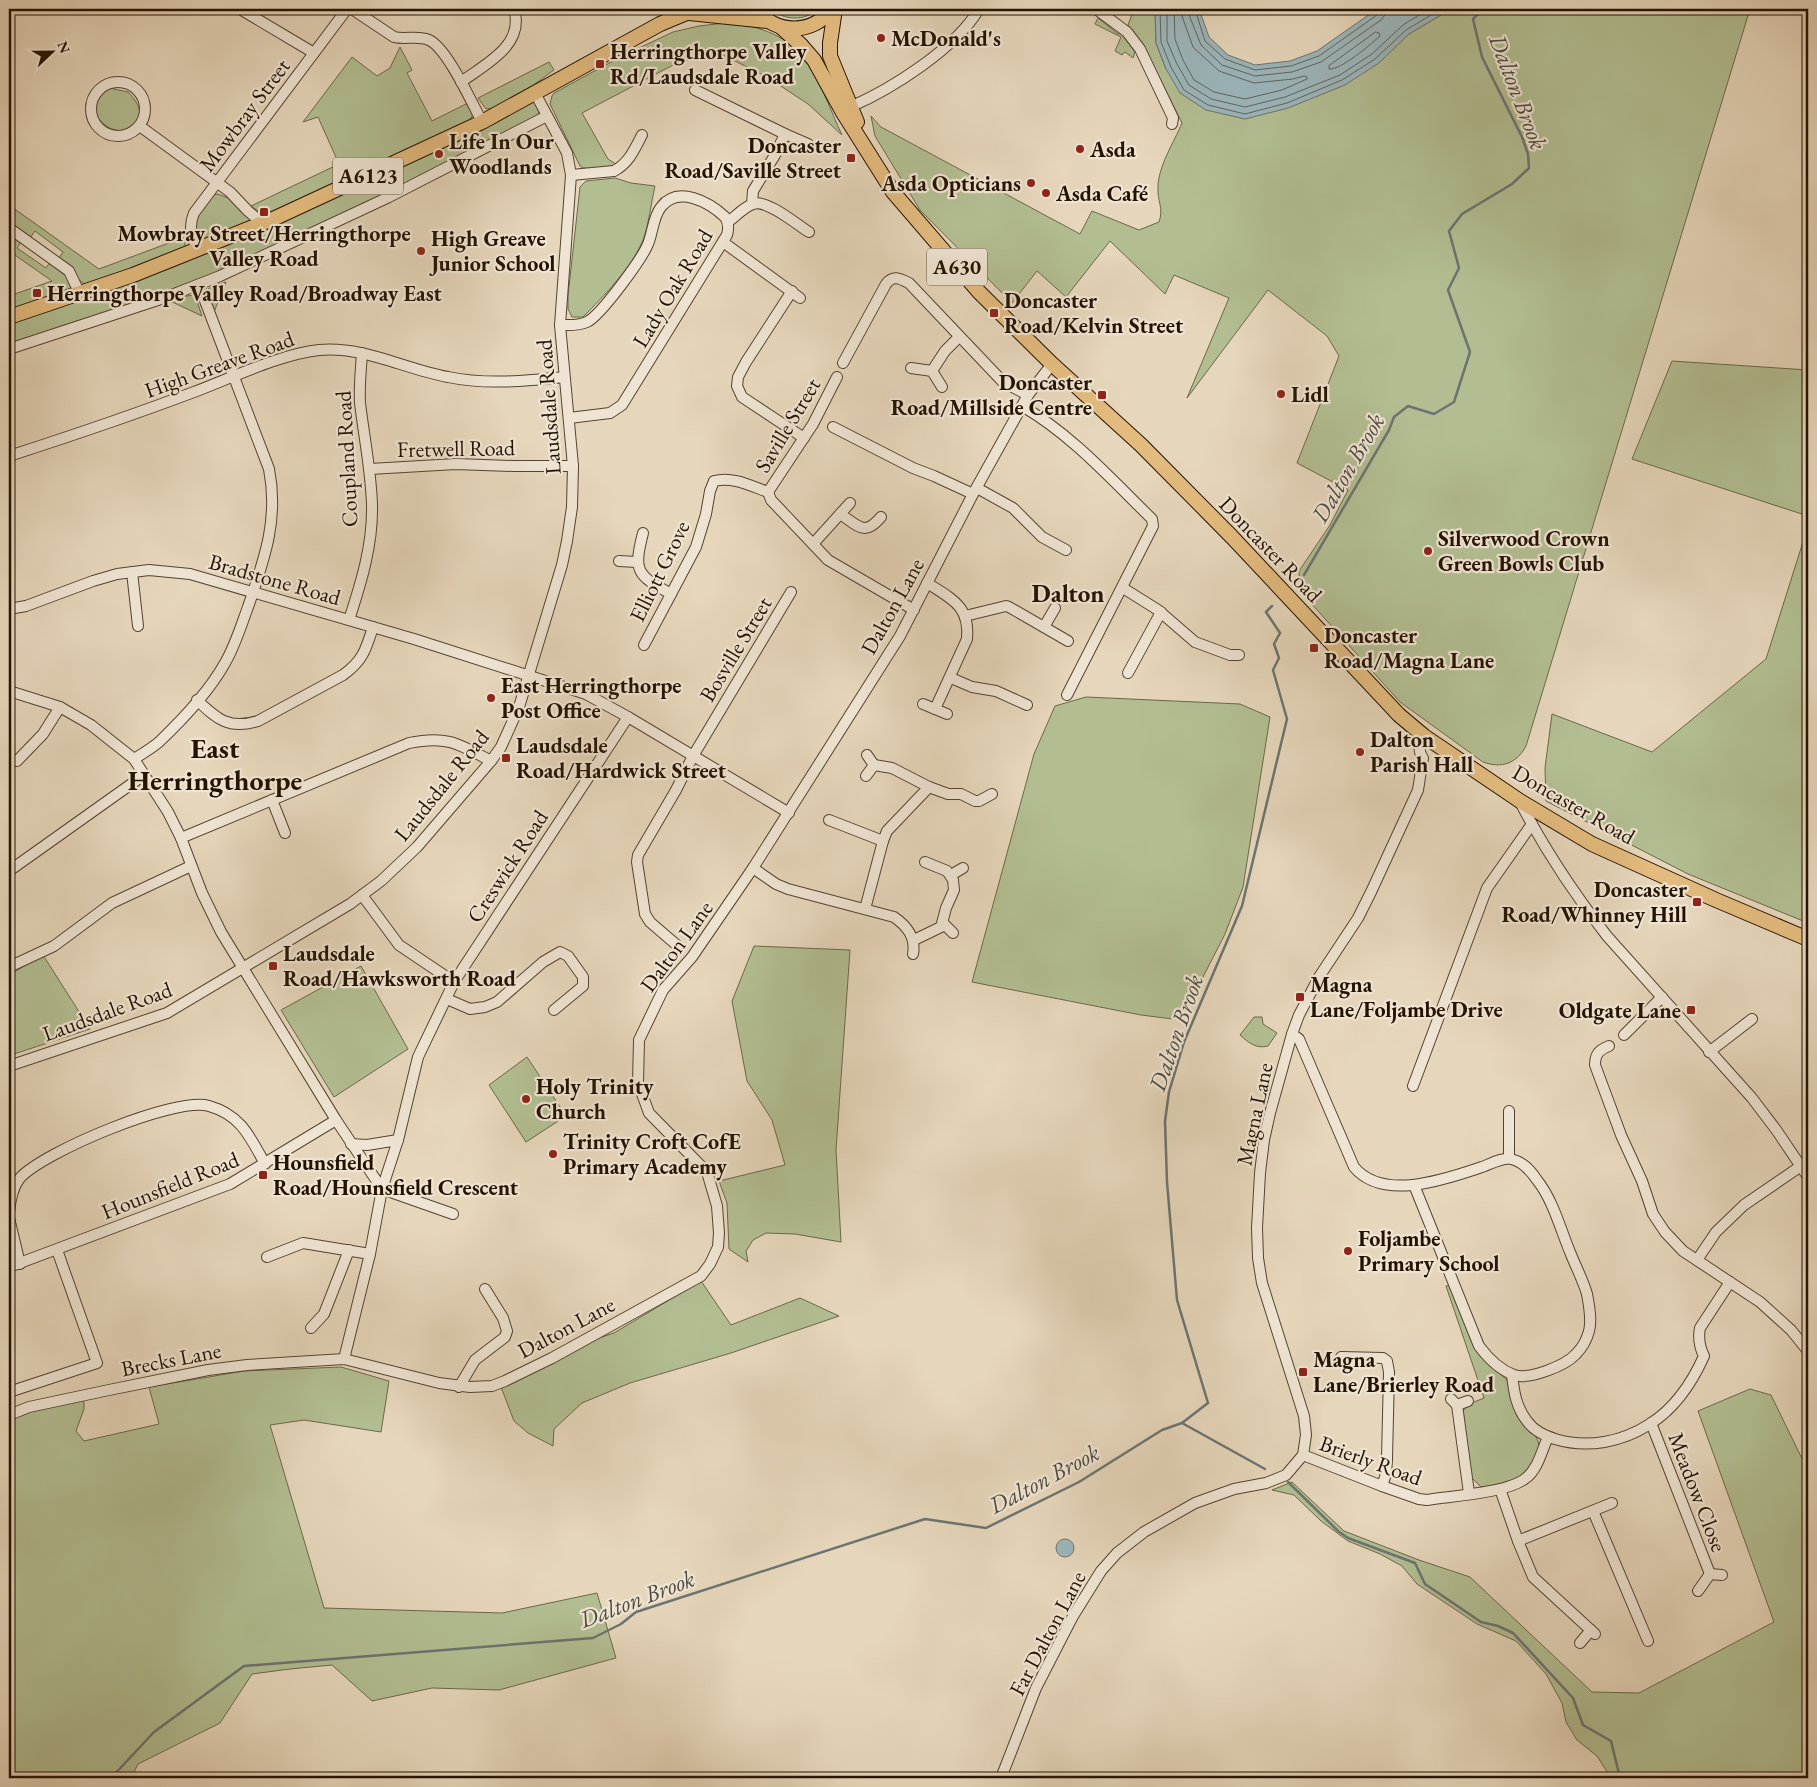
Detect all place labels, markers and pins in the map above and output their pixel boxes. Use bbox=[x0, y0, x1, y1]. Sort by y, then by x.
place label: McDonald's bbox=[891, 24, 1001, 53]
marker: McDonald's bbox=[875, 32, 887, 44]
place label: Herringthorpe Valley Rd/Laudsdale Road bbox=[610, 37, 807, 91]
marker: Herringthorpe Valley Rd/Laudsdale Road bbox=[594, 58, 606, 70]
place label: Life In Our Woodlands bbox=[449, 127, 555, 181]
place label: Doncaster Road/Saville Street bbox=[664, 131, 842, 185]
place label: Asda bbox=[1089, 135, 1136, 164]
marker: Asda bbox=[1074, 143, 1086, 155]
marker: Life In Our Woodlands bbox=[433, 148, 445, 160]
marker: Doncaster Road/Saville Street bbox=[845, 152, 857, 164]
place label: Asda Opticians bbox=[880, 169, 1021, 198]
marker: Asda Opticians bbox=[1025, 177, 1037, 189]
place label: Asda Café bbox=[1055, 179, 1148, 208]
marker: Asda Café bbox=[1040, 187, 1052, 199]
marker: Mowbray Street/Herringthorpe Valley Road bbox=[258, 206, 270, 218]
place label: Mowbray Street/Herringthorpe Valley Road bbox=[117, 219, 411, 273]
place label: High Greave Junior School bbox=[429, 224, 555, 278]
marker: High Greave Junior School bbox=[415, 245, 427, 257]
place label: Herringthorpe Valley Road/Broadway East bbox=[47, 279, 443, 308]
place label: Doncaster Road/Kelvin Street bbox=[1004, 286, 1184, 340]
marker: Herringthorpe Valley Road/Broadway East bbox=[31, 287, 43, 299]
marker: Doncaster Road/Kelvin Street bbox=[988, 307, 1000, 319]
place label: Doncaster Road/Millside Centre bbox=[891, 368, 1093, 422]
place label: Lidl bbox=[1291, 380, 1329, 409]
marker: Lidl bbox=[1275, 388, 1287, 400]
marker: Doncaster Road/Millside Centre bbox=[1096, 389, 1108, 401]
place label: Silverwood Crown Green Bowls Club bbox=[1438, 524, 1610, 578]
marker: Silverwood Crown Green Bowls Club bbox=[1422, 545, 1434, 557]
place label: Doncaster Road/Magna Lane bbox=[1324, 621, 1494, 675]
marker: Doncaster Road/Magna Lane bbox=[1308, 642, 1320, 654]
place label: East Herringthorpe Post Office bbox=[501, 671, 682, 725]
marker: East Herringthorpe Post Office bbox=[485, 692, 497, 704]
place label: Dalton Parish Hall bbox=[1370, 725, 1473, 779]
place label: Laudsdale Road/Hardwick Street bbox=[516, 731, 727, 785]
marker: Dalton Parish Hall bbox=[1354, 746, 1366, 758]
marker: Laudsdale Road/Hardwick Street bbox=[500, 752, 512, 764]
place label: Doncaster Road/Whinney Hill bbox=[1502, 875, 1688, 929]
marker: Doncaster Road/Whinney Hill bbox=[1691, 896, 1703, 908]
place label: Laudsdale Road/Hawksworth Road bbox=[283, 939, 516, 993]
marker: Laudsdale Road/Hawksworth Road bbox=[267, 960, 279, 972]
place label: Magna Lane/Foljambe Drive bbox=[1310, 970, 1503, 1024]
marker: Magna Lane/Foljambe Drive bbox=[1294, 991, 1306, 1003]
place label: Oldgate Lane bbox=[1559, 996, 1681, 1025]
marker: Oldgate Lane bbox=[1685, 1004, 1697, 1016]
place label: Holy Trinity Church bbox=[536, 1072, 654, 1126]
marker: Holy Trinity Church bbox=[520, 1093, 532, 1105]
place label: Trinity Croft CofE Primary Academy bbox=[563, 1127, 741, 1181]
place label: Hounsfield Road/Hounsfield Crescent bbox=[273, 1148, 519, 1202]
marker: Trinity Croft CofE Primary Academy bbox=[547, 1148, 559, 1160]
marker: Hounsfield Road/Hounsfield Crescent bbox=[257, 1169, 269, 1181]
place label: Foljambe Primary School bbox=[1358, 1224, 1500, 1278]
marker: Foljambe Primary School bbox=[1342, 1245, 1354, 1257]
place label: Magna Lane/Brierley Road bbox=[1313, 1345, 1494, 1399]
marker: Magna Lane/Brierley Road bbox=[1297, 1366, 1309, 1378]

